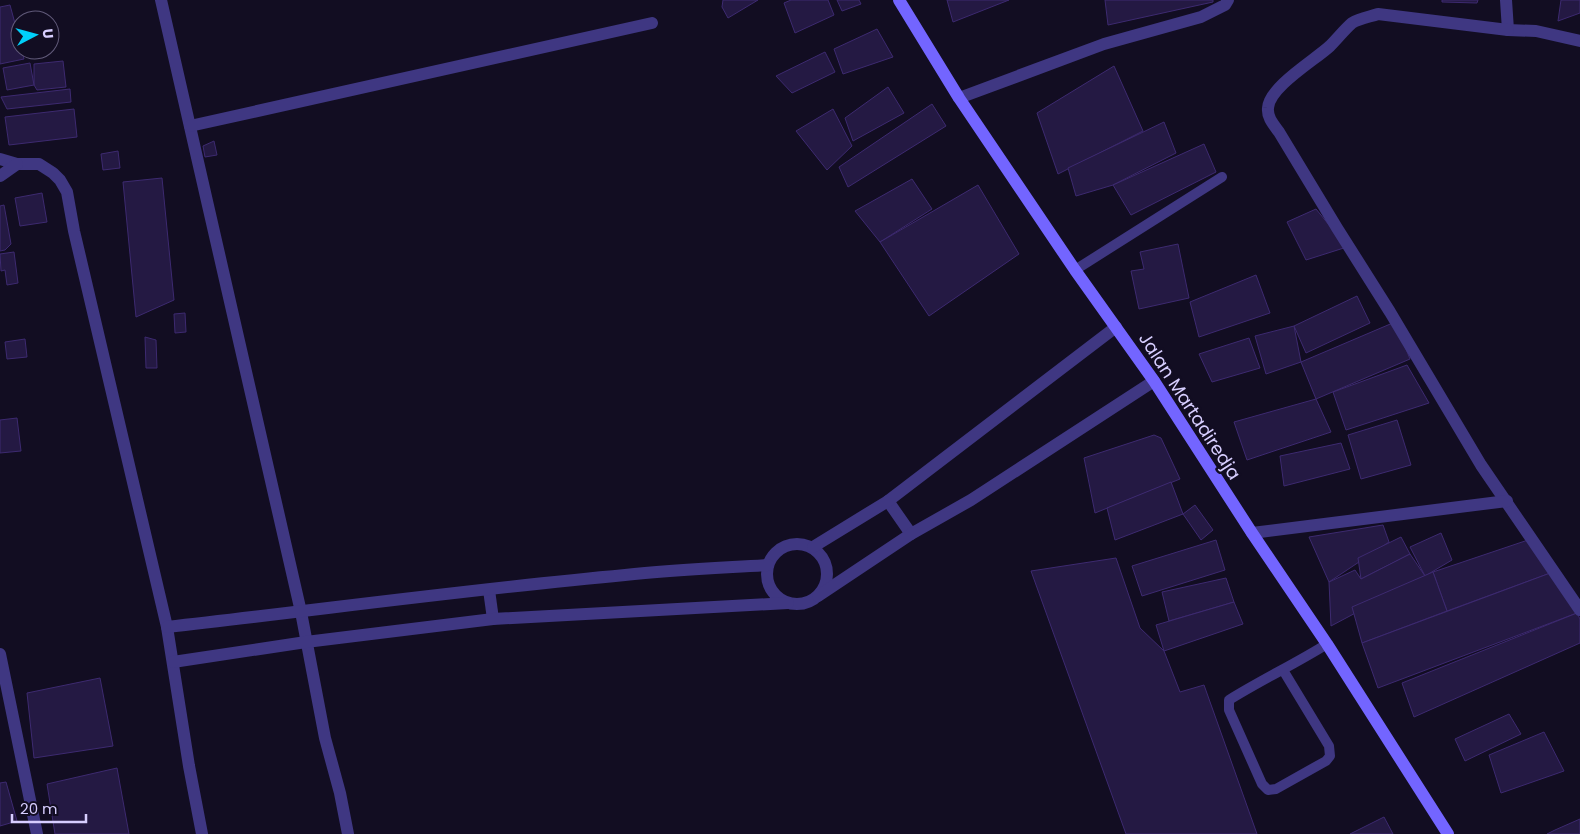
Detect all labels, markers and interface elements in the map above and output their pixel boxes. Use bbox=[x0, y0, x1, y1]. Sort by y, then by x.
north arrow bbox=[10, 10, 60, 60]
text: U bbox=[37, 28, 58, 40]
street label: Jalan Martadiredja bbox=[1133, 327, 1247, 485]
scale bar bbox=[12, 792, 86, 824]
text: 20 m bbox=[20, 798, 58, 819]

